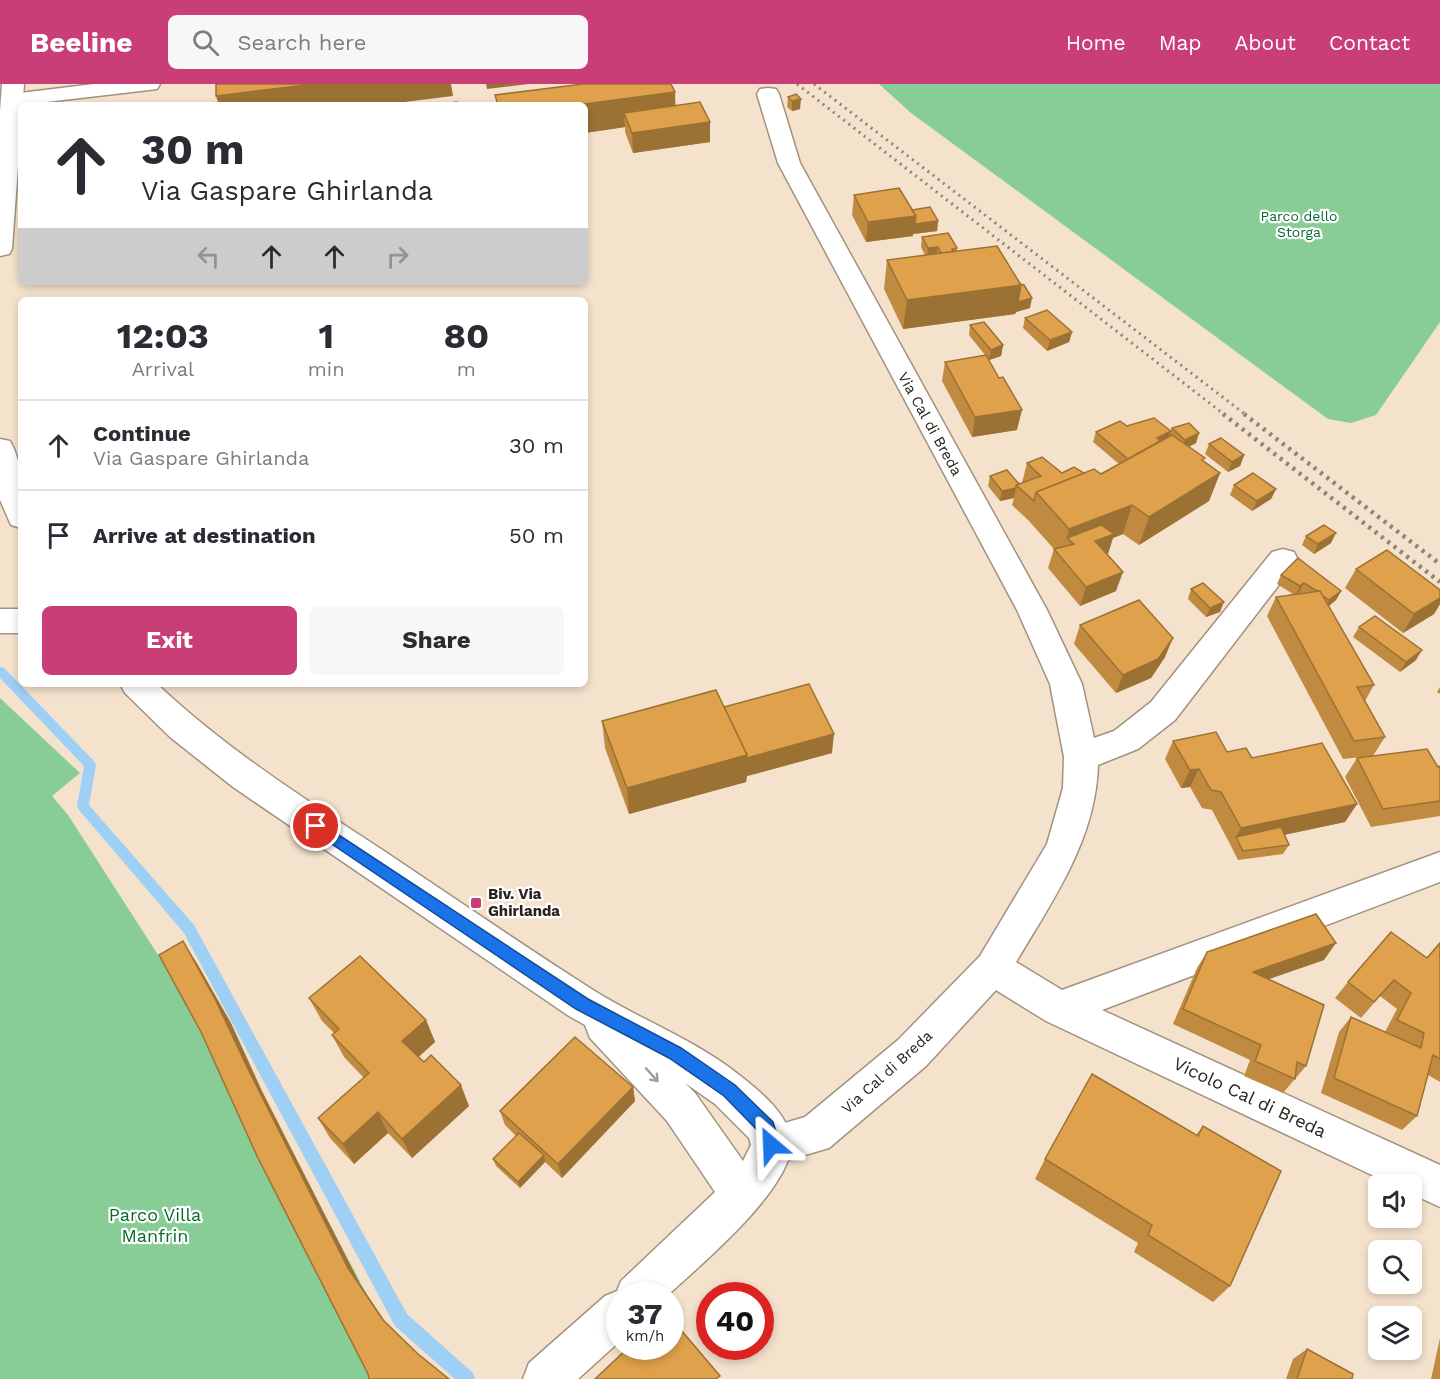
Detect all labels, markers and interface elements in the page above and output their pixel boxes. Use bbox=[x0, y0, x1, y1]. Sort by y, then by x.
search box bbox=[168, 15, 588, 69]
text: Beeline bbox=[30, 26, 132, 59]
icon: search bbox=[189, 26, 222, 59]
text: Search here bbox=[237, 30, 366, 55]
text: Home bbox=[1066, 30, 1126, 55]
text: Map bbox=[1159, 30, 1202, 55]
text: About bbox=[1235, 30, 1296, 55]
text: Contact bbox=[1329, 30, 1410, 55]
text: 30 m bbox=[141, 125, 245, 174]
icon: ahead bbox=[42, 126, 120, 204]
text: Via Gaspare Ghirlanda bbox=[141, 175, 433, 207]
park label: Parco dello Storga bbox=[1261, 208, 1337, 240]
icon: left bbox=[192, 240, 225, 273]
icon: ahead bbox=[255, 240, 288, 273]
icon: ahead bbox=[318, 240, 351, 273]
icon: right bbox=[381, 240, 414, 273]
text: 12:03 bbox=[117, 315, 209, 357]
text: 1 bbox=[318, 315, 334, 357]
text: 80 bbox=[443, 315, 489, 357]
text: Arrival bbox=[132, 357, 194, 381]
text: min bbox=[308, 357, 345, 381]
text: m bbox=[457, 357, 476, 381]
street label: Via Cal di Breda bbox=[894, 369, 966, 479]
text: Continue bbox=[93, 421, 191, 446]
icon: ahead bbox=[42, 429, 75, 462]
text: 30 m bbox=[509, 433, 564, 458]
text: Via Gaspare Ghirlanda bbox=[93, 446, 309, 470]
icon: arrive bbox=[42, 519, 75, 552]
text: Arrive at destination bbox=[93, 523, 316, 548]
text: 50 m bbox=[509, 523, 564, 548]
button: Exit bbox=[42, 606, 297, 675]
button: Share bbox=[309, 606, 564, 675]
pin bbox=[290, 800, 341, 851]
icon: arrive bbox=[299, 809, 332, 842]
place label: Biv. Via Ghirlanda bbox=[488, 885, 560, 920]
marker: Biv. Via Ghirlanda bbox=[469, 896, 483, 910]
street label: Via Cal di Breda bbox=[838, 1026, 936, 1117]
street label: Vicolo Cal di Breda bbox=[1170, 1052, 1330, 1142]
one-way arrow bbox=[645, 1068, 659, 1083]
position arrow bbox=[739, 1113, 803, 1177]
map controls bbox=[1368, 1174, 1422, 1360]
button: sound bbox=[1368, 1174, 1422, 1228]
park label: Parco Villa Manfrin bbox=[109, 1204, 201, 1246]
button: search bbox=[1368, 1240, 1422, 1294]
speed limit sign: 40 bbox=[696, 1282, 774, 1360]
text: 37 bbox=[627, 1296, 663, 1331]
button: layers bbox=[1368, 1306, 1422, 1360]
text: km/h bbox=[626, 1327, 664, 1345]

